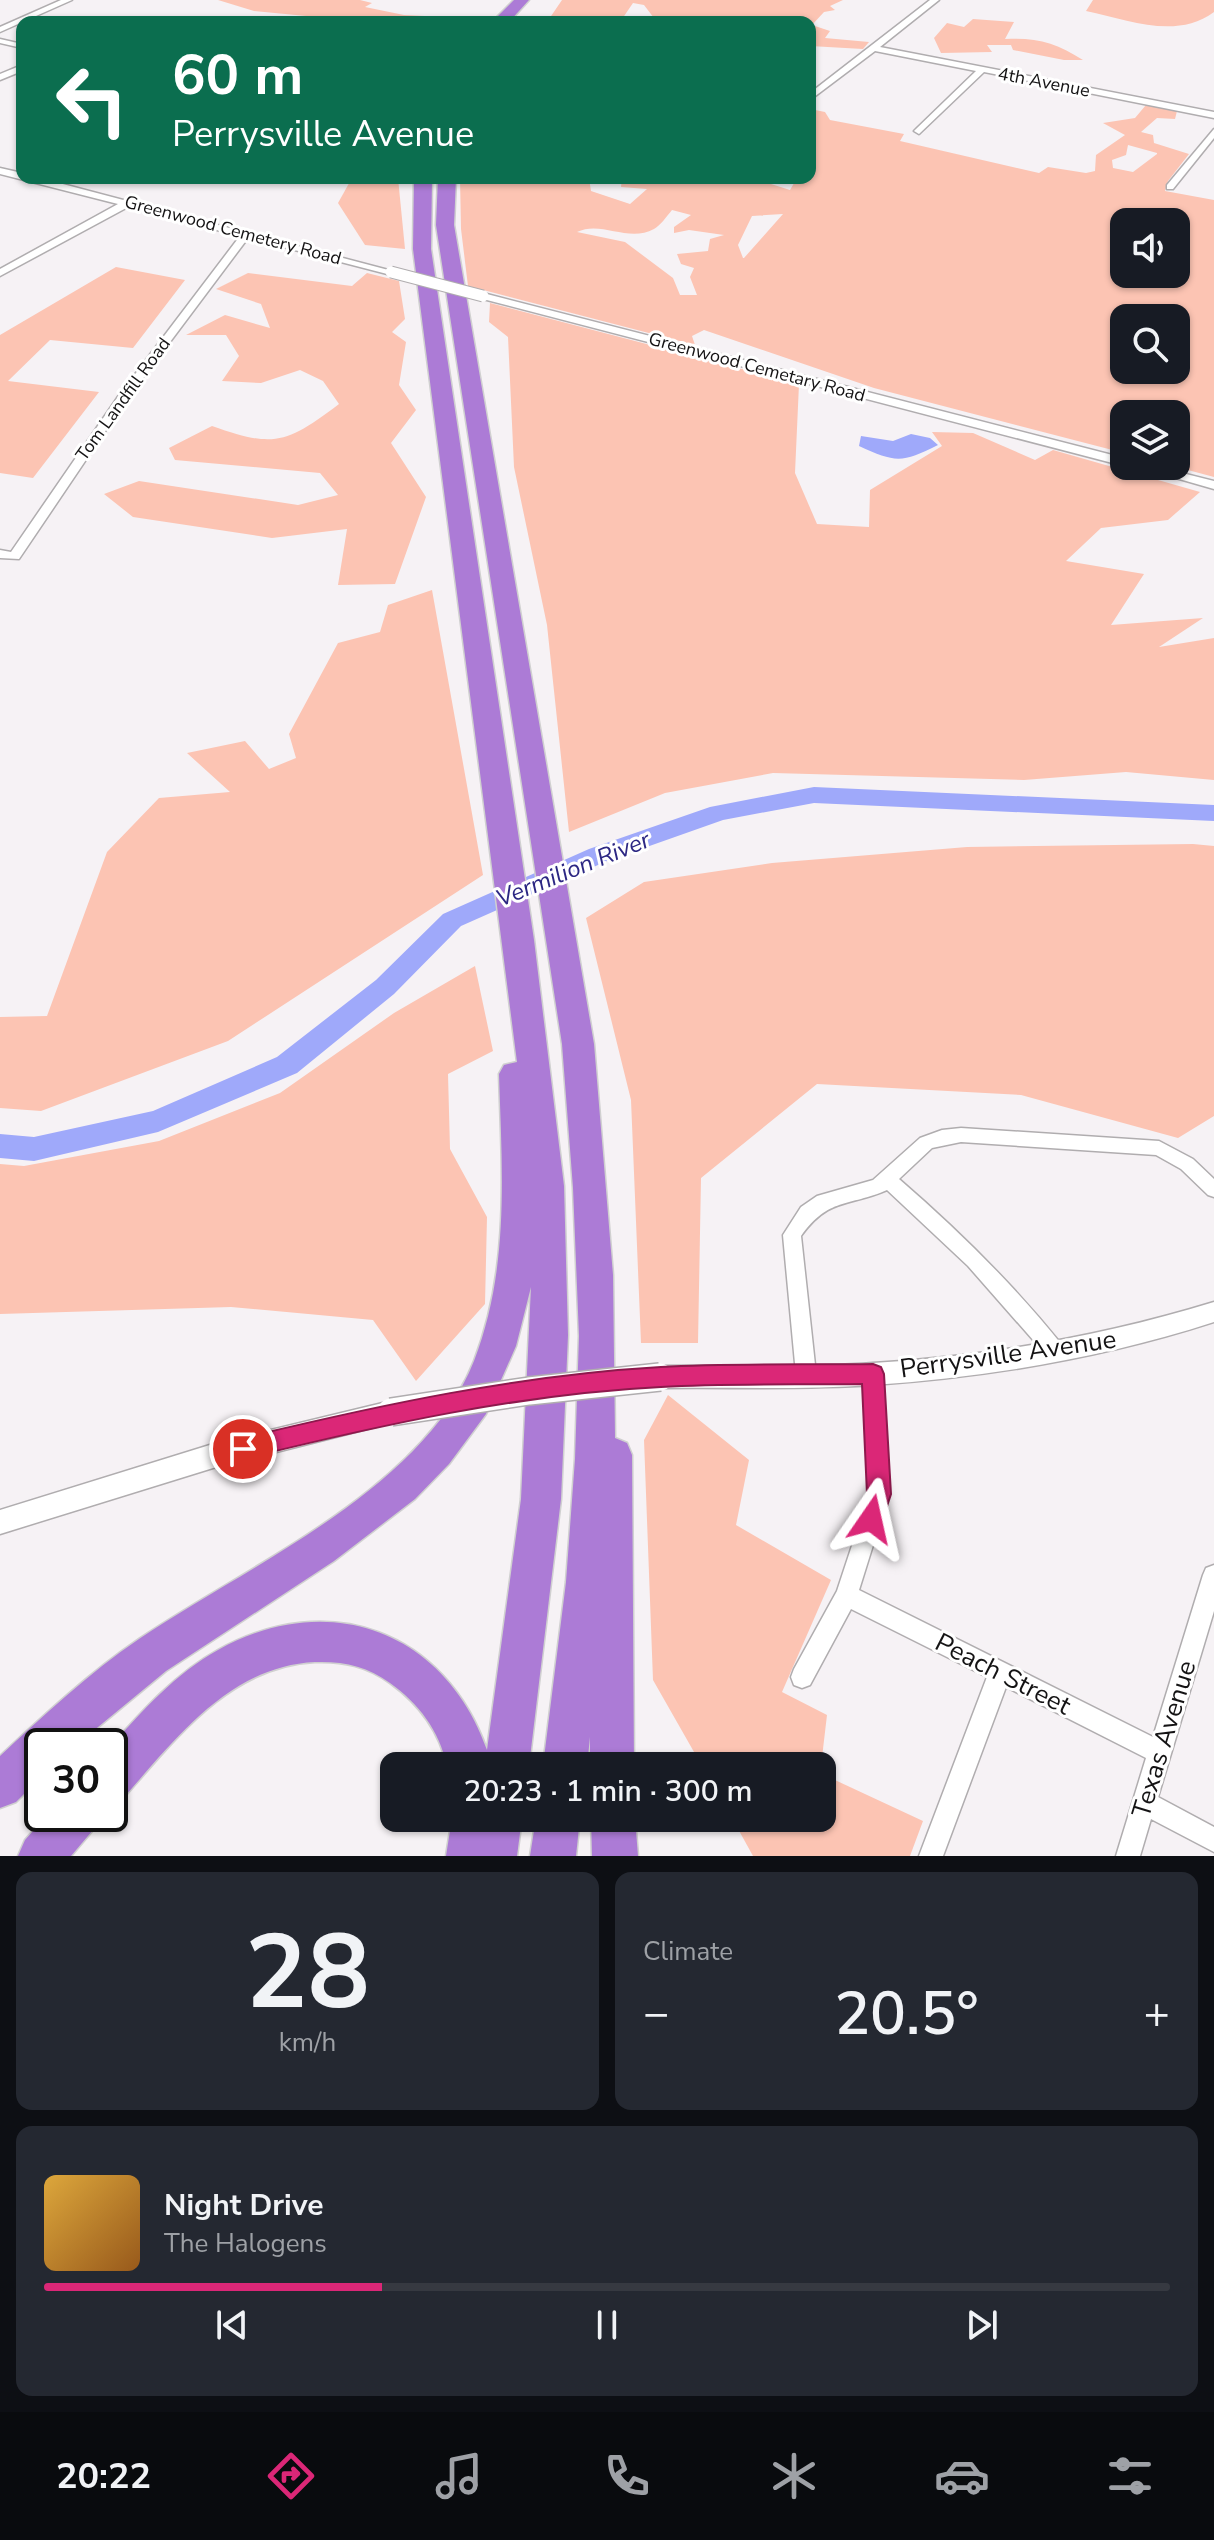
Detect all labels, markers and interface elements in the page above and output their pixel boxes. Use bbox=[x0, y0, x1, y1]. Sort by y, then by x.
text: 60 m bbox=[172, 37, 303, 114]
icon: left bbox=[40, 48, 144, 152]
street label: 4th Avenue bbox=[996, 61, 1092, 103]
text: Perrysville Avenue bbox=[172, 110, 474, 159]
street label: Greenwood Cemetery Road bbox=[122, 190, 344, 270]
map controls bbox=[1110, 208, 1190, 480]
button: sound bbox=[1110, 208, 1190, 288]
button: search bbox=[1110, 304, 1190, 384]
street label: Greenwood Cemetary Road bbox=[646, 326, 868, 408]
street label: Tom Landfill Road bbox=[70, 333, 176, 465]
button: layers bbox=[1110, 400, 1190, 480]
water label: Vermilion River bbox=[491, 823, 656, 914]
street label: Perrysville Avenue bbox=[898, 1321, 1118, 1387]
pin bbox=[209, 1415, 277, 1483]
icon: arrive bbox=[221, 1427, 265, 1471]
position arrow bbox=[829, 1477, 913, 1561]
street label: Peach Street bbox=[929, 1625, 1078, 1724]
street label: Texas Avenue bbox=[1124, 1656, 1204, 1822]
speed limit sign: 30 bbox=[24, 1728, 128, 1832]
text: 20:23 · 1 min · 300 m bbox=[463, 1771, 753, 1812]
text: 28 bbox=[245, 1902, 370, 2044]
text: Climate bbox=[643, 1934, 733, 1969]
text: 20.5° bbox=[834, 1973, 979, 2055]
text: − bbox=[643, 1984, 669, 2044]
text: + bbox=[1144, 1984, 1170, 2044]
text: km/h bbox=[279, 2025, 336, 2060]
text: Night Drive bbox=[164, 2185, 323, 2226]
text: The Halogens bbox=[164, 2226, 327, 2261]
icon: previous bbox=[210, 2303, 254, 2347]
icon: pause bbox=[585, 2303, 629, 2347]
icon: next bbox=[960, 2303, 1004, 2347]
icon: directions bbox=[263, 2448, 319, 2504]
icon: music bbox=[431, 2448, 487, 2504]
icon: phone bbox=[599, 2448, 655, 2504]
icon: climate bbox=[766, 2448, 822, 2504]
icon: car bbox=[934, 2448, 990, 2504]
icon: filters bbox=[1102, 2448, 1158, 2504]
text: 20:22 bbox=[56, 2452, 151, 2501]

